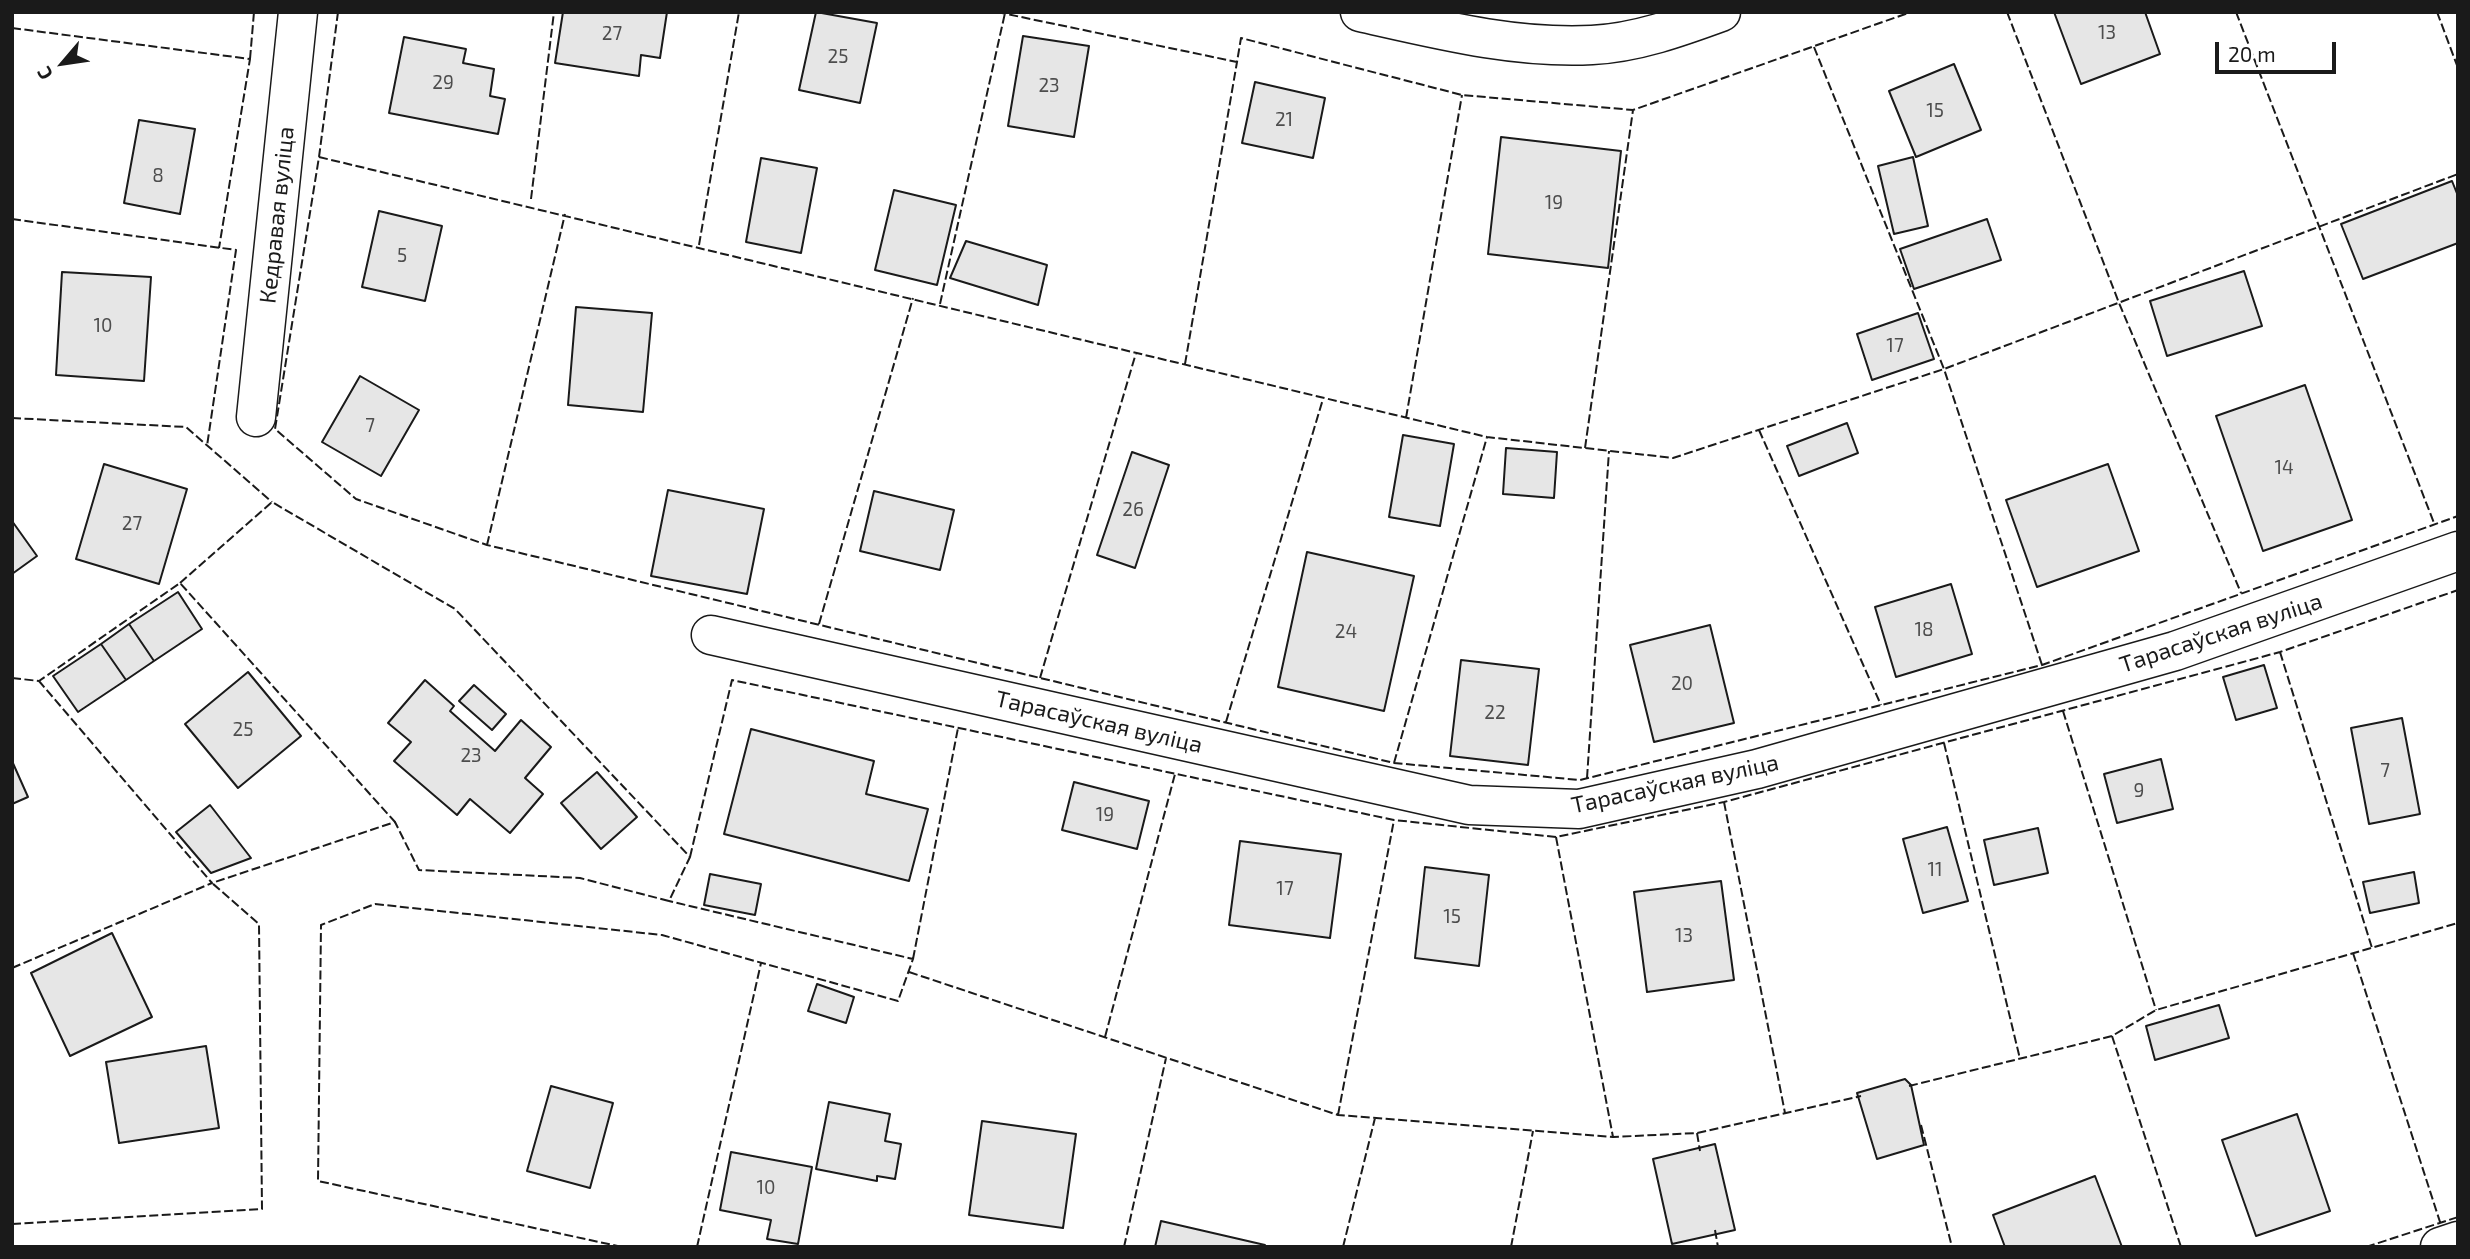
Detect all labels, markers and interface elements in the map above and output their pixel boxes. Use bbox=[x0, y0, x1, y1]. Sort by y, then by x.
house number: 13 bbox=[2098, 22, 2116, 44]
house number: 27 bbox=[602, 23, 622, 45]
north arrow bbox=[28, 28, 98, 98]
scale bar bbox=[2218, 28, 2339, 72]
text: 20 m bbox=[2228, 41, 2276, 66]
house number: 25 bbox=[828, 46, 848, 68]
text: С bbox=[31, 63, 57, 84]
house number: 29 bbox=[432, 72, 454, 94]
house number: 23 bbox=[1038, 75, 1060, 97]
house number: 15 bbox=[1926, 100, 1944, 122]
house number: 21 bbox=[1275, 109, 1293, 131]
street label: Кедравая вуліца bbox=[254, 125, 300, 305]
house number: 8 bbox=[152, 165, 164, 187]
house number: 19 bbox=[1545, 192, 1563, 214]
house number: 5 bbox=[397, 245, 407, 267]
house number: 10 bbox=[93, 315, 113, 337]
house number: 17 bbox=[1886, 335, 1904, 357]
house number: 7 bbox=[365, 415, 375, 437]
house number: 14 bbox=[2274, 457, 2294, 479]
house number: 26 bbox=[1122, 499, 1144, 521]
house number: 27 bbox=[122, 513, 142, 535]
street label: Тарасаўская вуліца bbox=[2116, 587, 2326, 679]
house number: 18 bbox=[1914, 619, 1934, 641]
house number: 24 bbox=[1335, 621, 1357, 643]
house number: 20 bbox=[1671, 673, 1693, 695]
street label: Тарасаўская вуліца bbox=[993, 685, 1205, 759]
house number: 22 bbox=[1484, 702, 1506, 724]
house number: 25 bbox=[233, 719, 253, 741]
house number: 23 bbox=[460, 745, 482, 767]
street label: Тарасаўская вуліца bbox=[1569, 749, 1781, 819]
house number: 7 bbox=[2380, 760, 2390, 782]
house number: 9 bbox=[2134, 780, 2144, 802]
house number: 19 bbox=[1096, 804, 1114, 826]
house number: 11 bbox=[1927, 859, 1943, 881]
house number: 17 bbox=[1276, 878, 1294, 900]
house number: 15 bbox=[1443, 906, 1461, 928]
house number: 13 bbox=[1675, 925, 1693, 947]
house number: 10 bbox=[756, 1177, 776, 1199]

